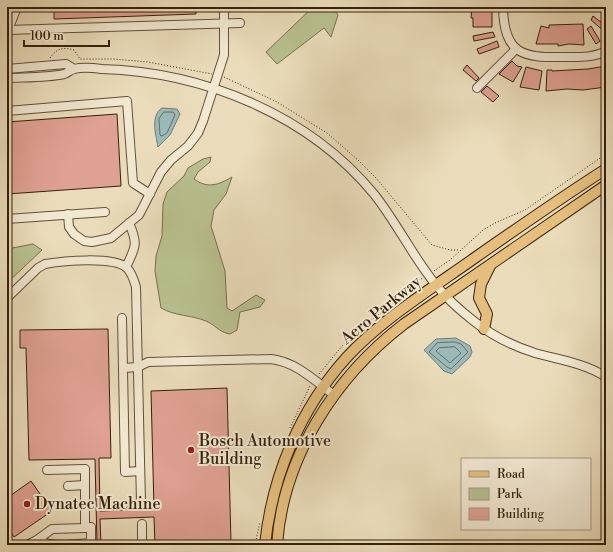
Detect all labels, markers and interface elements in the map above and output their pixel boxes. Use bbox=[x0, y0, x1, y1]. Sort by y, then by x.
scale bar bbox=[24, 22, 109, 48]
text: 100 m bbox=[30, 29, 64, 44]
street label: Aero Parkway bbox=[336, 271, 425, 349]
place label: Bosch Automotive Building bbox=[198, 431, 331, 469]
marker: Bosch Automotive Building bbox=[186, 445, 196, 455]
legend bbox=[461, 458, 591, 530]
text: Road bbox=[497, 467, 525, 482]
text: Park bbox=[497, 487, 523, 502]
place label: Dynatec Machine bbox=[35, 494, 160, 514]
marker: Dynatec Machine bbox=[22, 499, 32, 509]
text: Building bbox=[496, 507, 545, 522]

